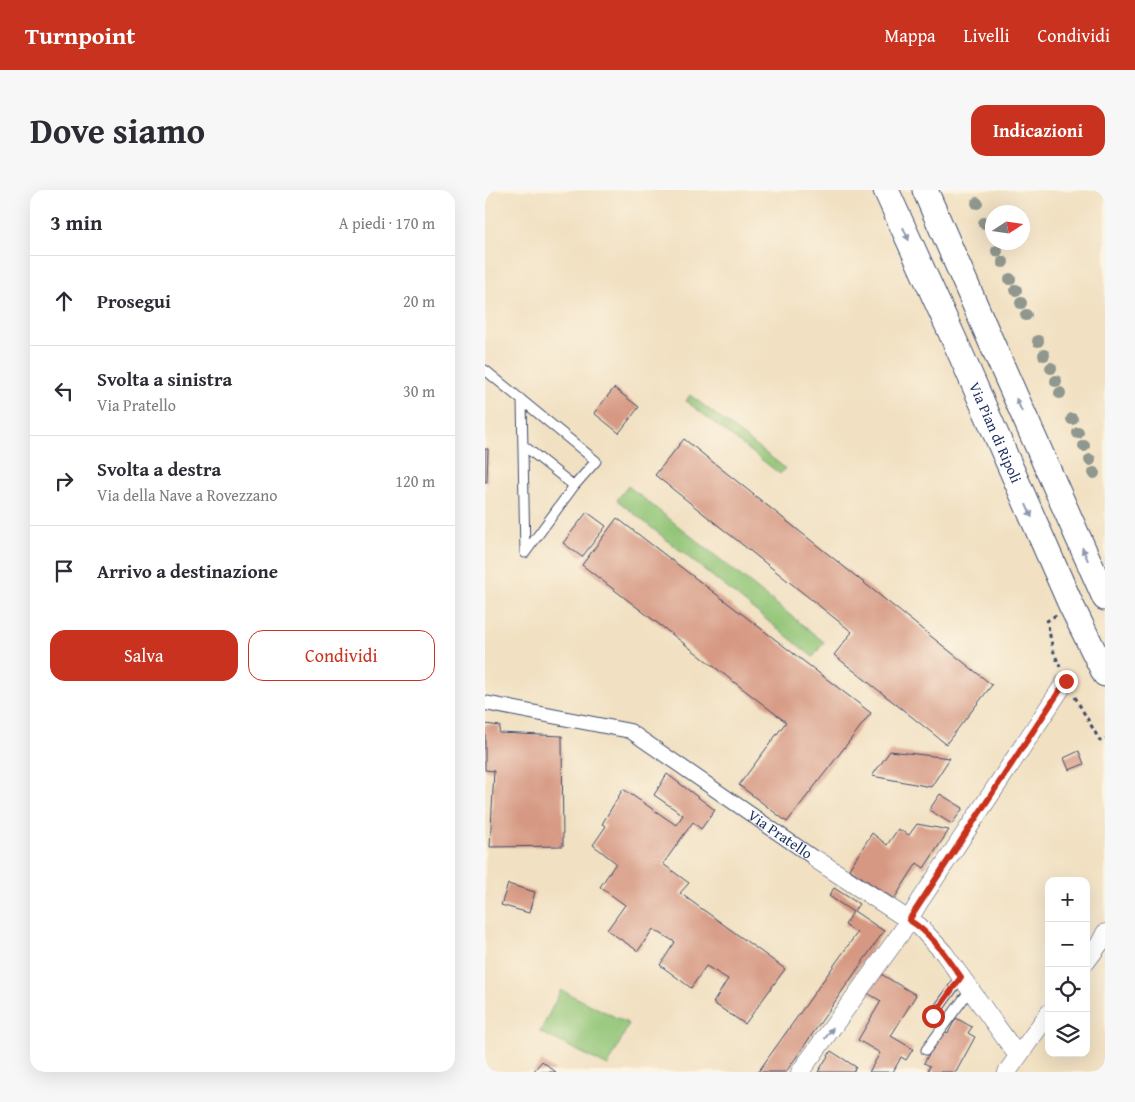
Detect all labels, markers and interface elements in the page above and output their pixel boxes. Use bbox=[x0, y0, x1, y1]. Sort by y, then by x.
text: Turnpoint bbox=[25, 18, 135, 53]
text: Mappa bbox=[884, 22, 936, 49]
text: Livelli bbox=[964, 22, 1010, 49]
text: Condividi bbox=[1038, 22, 1110, 49]
text: Dove siamo bbox=[30, 105, 205, 156]
button: Indicazioni bbox=[971, 105, 1105, 156]
north arrow bbox=[985, 205, 1030, 250]
text: 3 min bbox=[50, 207, 102, 238]
text: A piedi · 170 m bbox=[339, 211, 435, 235]
one-way arrow bbox=[903, 227, 911, 241]
icon: ahead bbox=[50, 287, 78, 315]
text: Prosegui bbox=[97, 287, 171, 315]
text: 20 m bbox=[403, 289, 435, 313]
text: Svolta a sinistra bbox=[97, 365, 232, 393]
icon: left bbox=[50, 377, 78, 405]
text: 30 m bbox=[403, 379, 435, 403]
street label: Via Pian di Ripoli bbox=[964, 379, 1027, 486]
text: Via Pratello bbox=[97, 393, 176, 417]
one-way arrow bbox=[1015, 398, 1023, 412]
text: Svolta a destra bbox=[97, 455, 221, 483]
icon: right bbox=[50, 467, 78, 495]
text: 120 m bbox=[395, 469, 435, 493]
text: Via della Nave a Rovezzano bbox=[97, 483, 278, 507]
one-way arrow bbox=[1026, 504, 1034, 518]
one-way arrow bbox=[1081, 547, 1089, 561]
icon: arrive bbox=[50, 557, 78, 585]
text: Arrivo a destinazione bbox=[97, 557, 278, 585]
button: Salva bbox=[50, 630, 238, 681]
button: Condividi bbox=[248, 630, 435, 681]
route end bbox=[1055, 670, 1078, 693]
street label: Via Pratello bbox=[744, 804, 817, 864]
map controls bbox=[1045, 877, 1090, 1057]
button: + bbox=[1045, 877, 1090, 922]
button: − bbox=[1045, 922, 1090, 967]
button: locate bbox=[1045, 967, 1090, 1012]
route start bbox=[922, 1005, 945, 1028]
button: layers bbox=[1045, 1012, 1090, 1057]
one-way arrow bbox=[824, 1026, 834, 1039]

